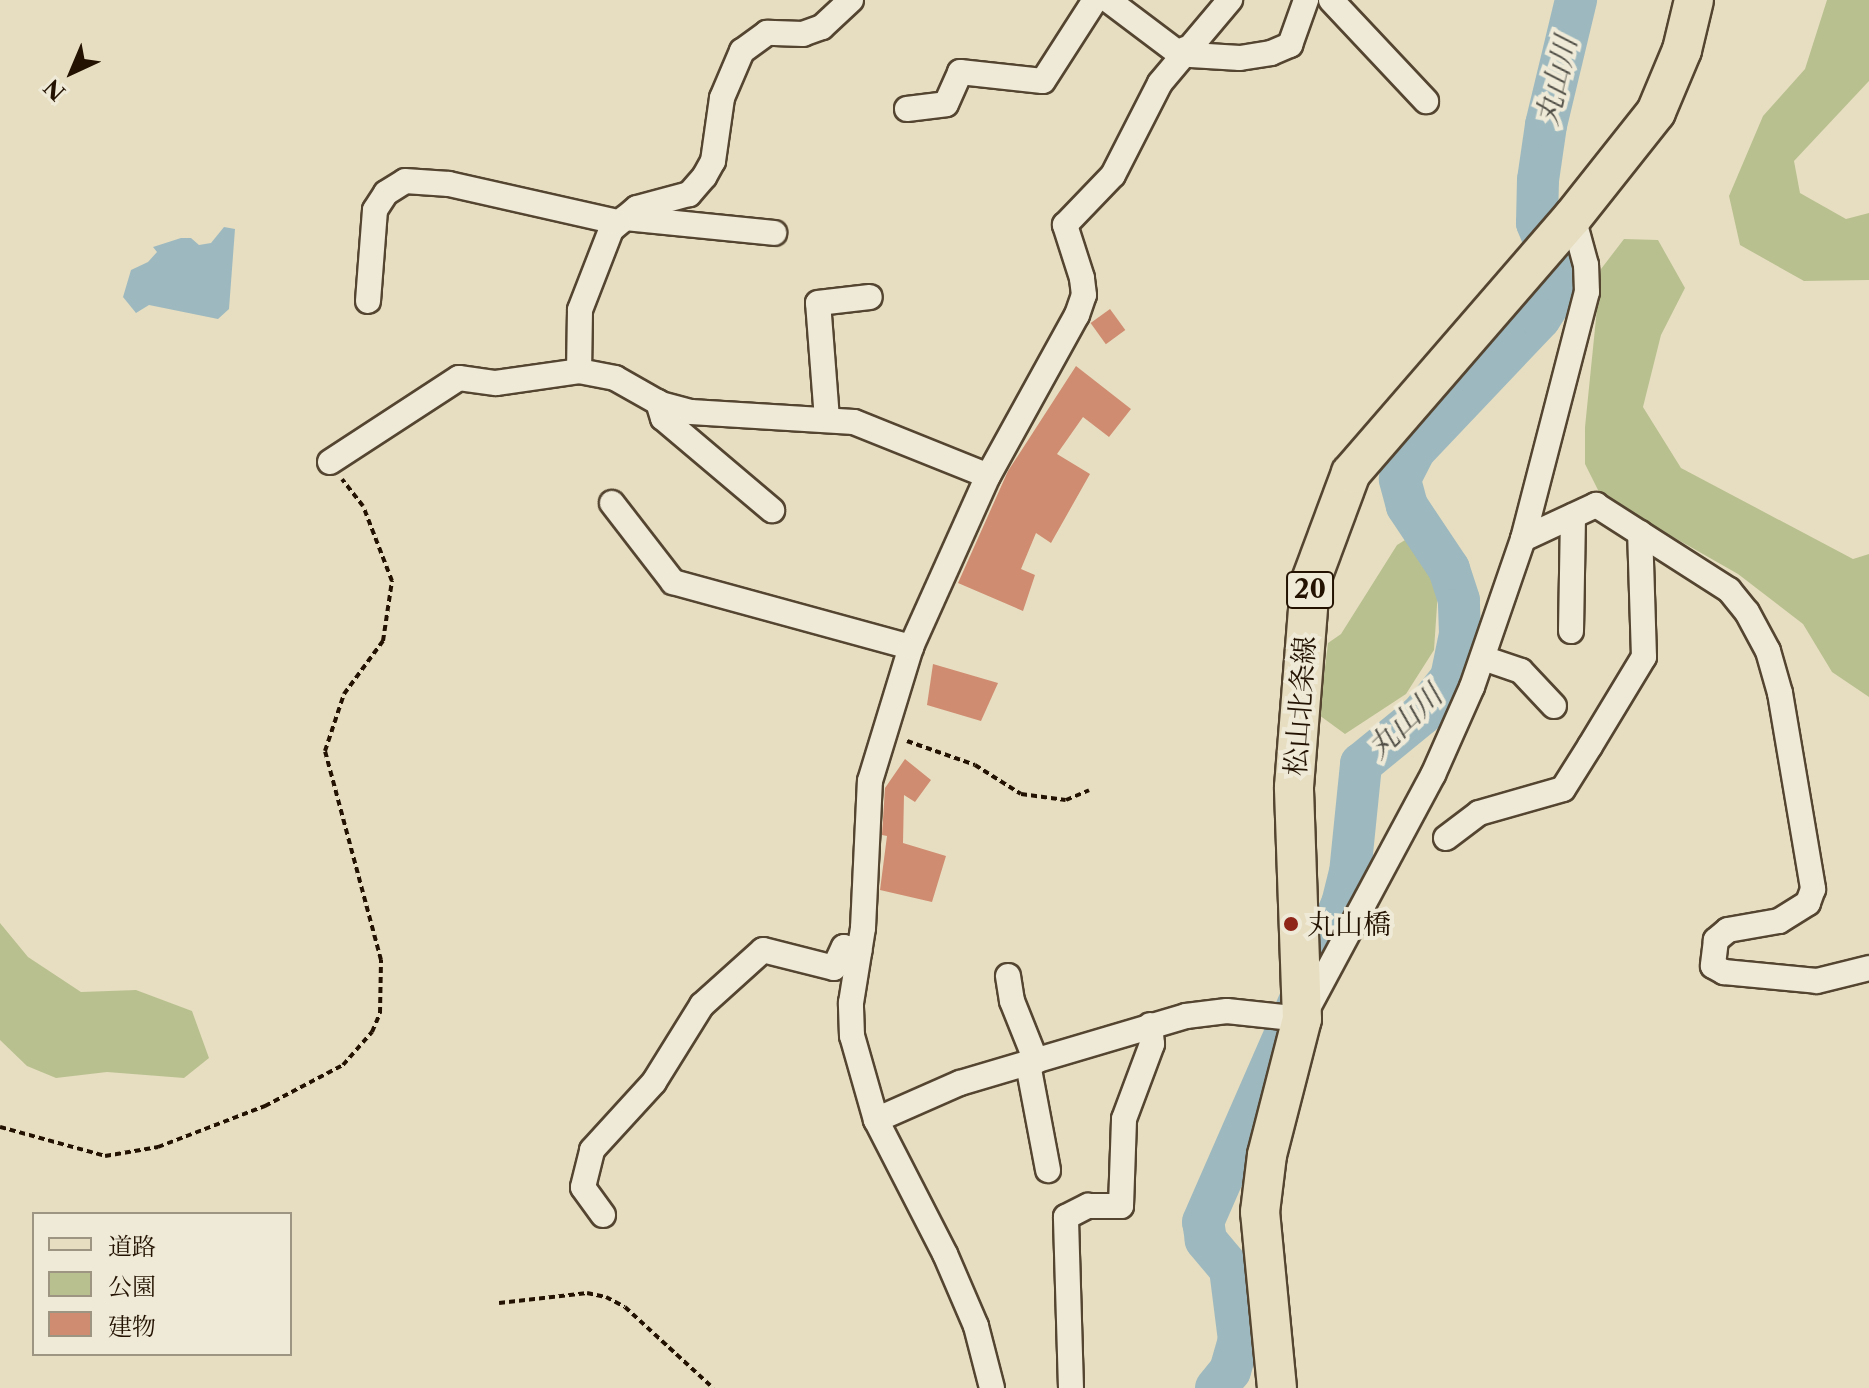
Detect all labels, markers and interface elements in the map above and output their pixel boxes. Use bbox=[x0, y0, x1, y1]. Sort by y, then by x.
north arrow bbox=[32, 32, 112, 112]
water label: 丸山川 bbox=[1529, 33, 1585, 129]
text: N bbox=[39, 73, 71, 106]
road number: 20 bbox=[1286, 568, 1334, 612]
street label: 松山北条線 bbox=[1278, 635, 1322, 777]
water label: 丸山川 bbox=[1360, 678, 1450, 766]
place label: 丸山橋 bbox=[1307, 907, 1391, 941]
marker: 丸山橋 bbox=[1282, 915, 1300, 933]
legend bbox=[32, 1212, 292, 1356]
text: 道路 bbox=[108, 1232, 156, 1261]
text: 公園 bbox=[108, 1272, 156, 1301]
text: 建物 bbox=[108, 1312, 156, 1341]

